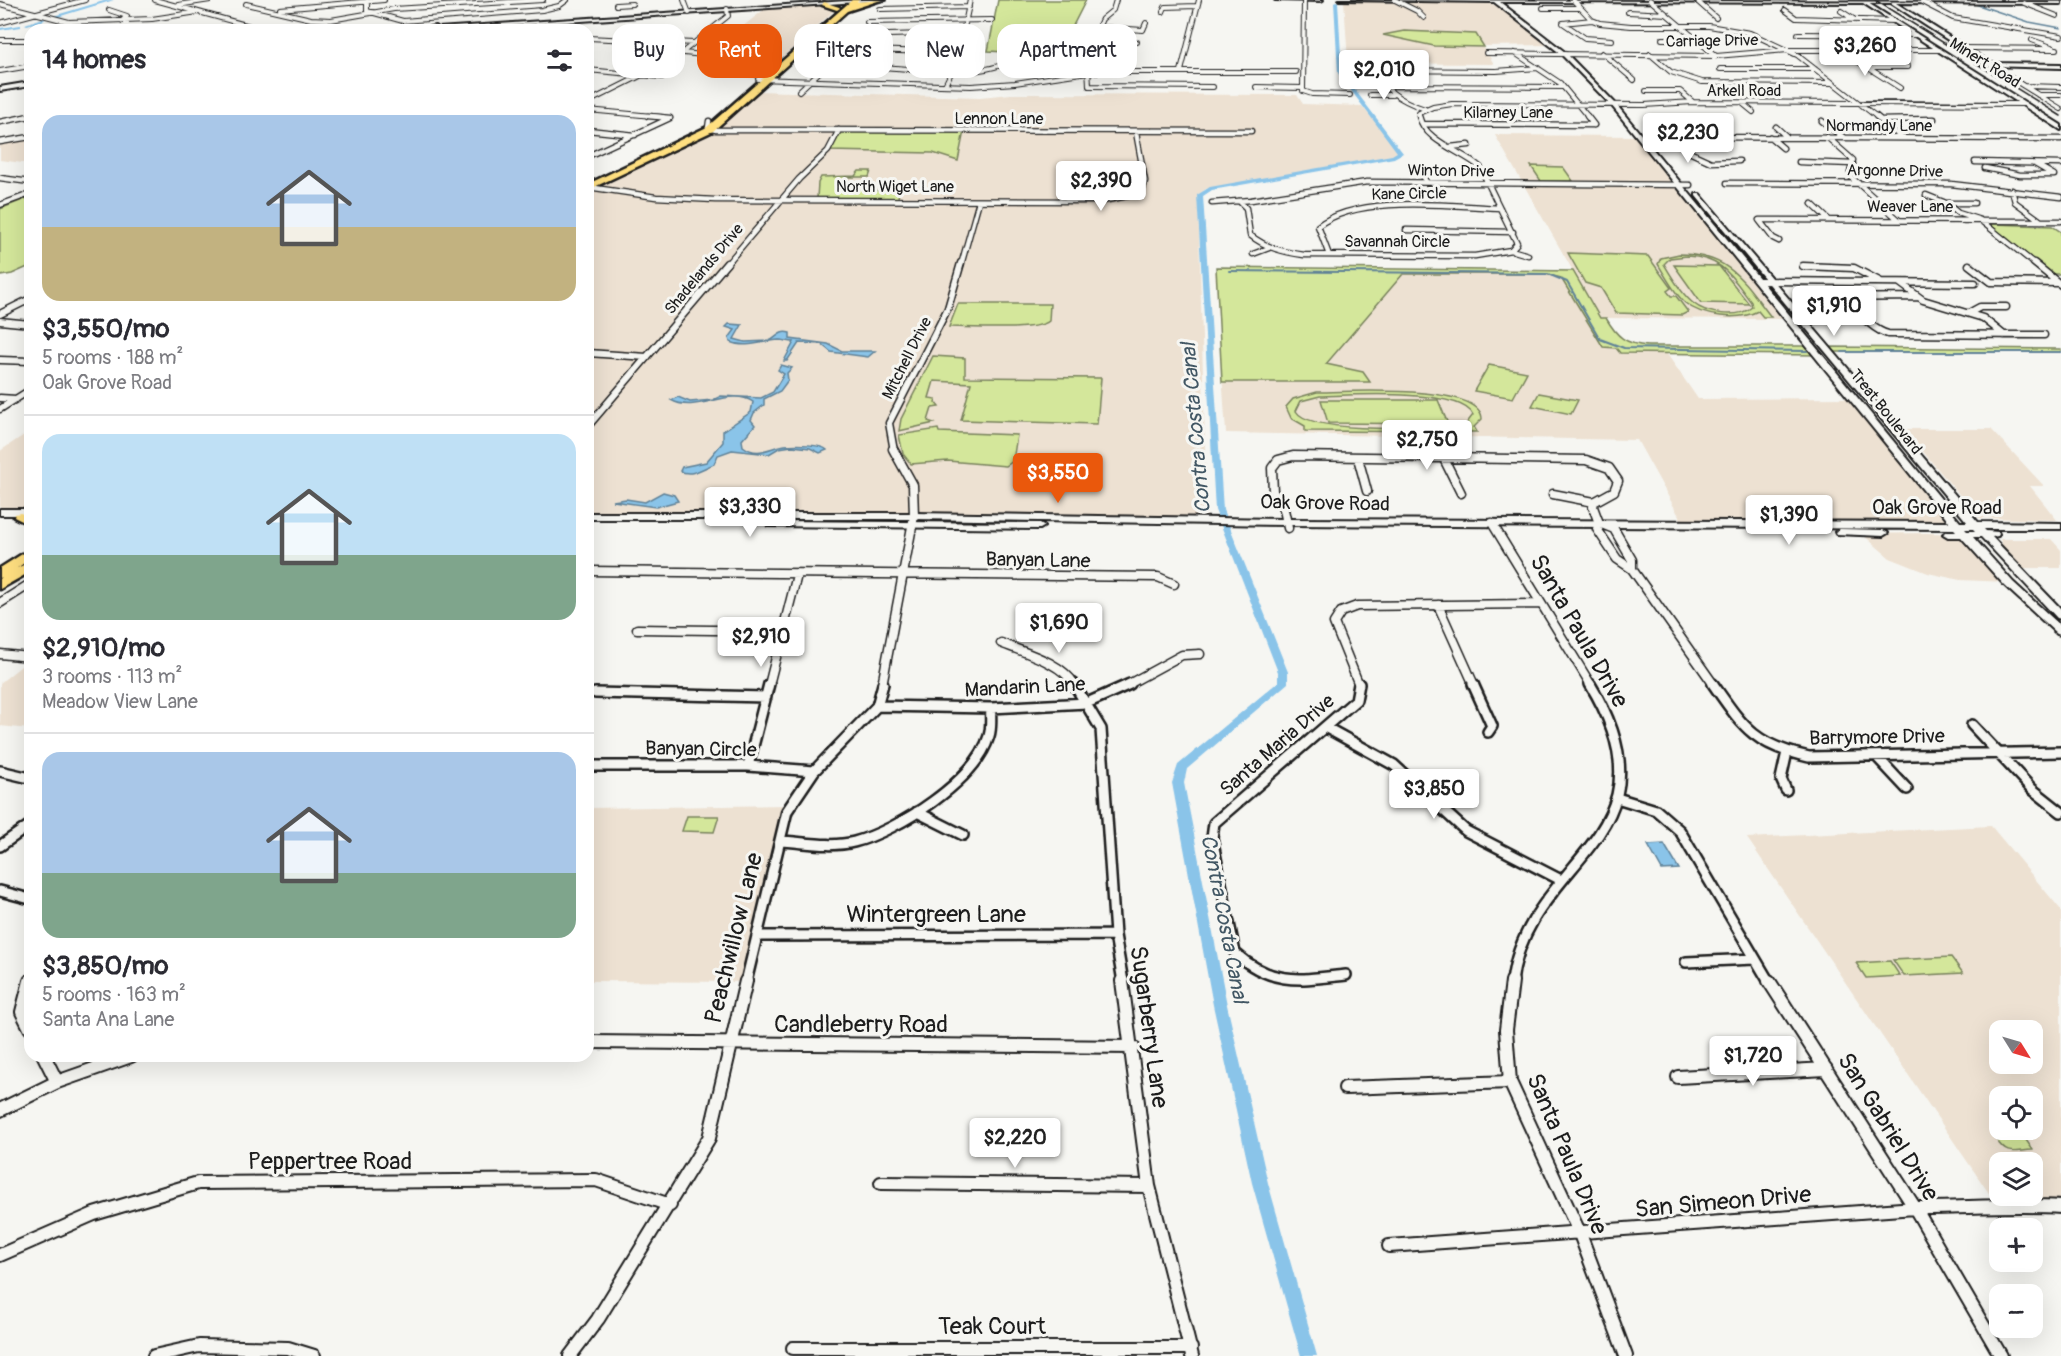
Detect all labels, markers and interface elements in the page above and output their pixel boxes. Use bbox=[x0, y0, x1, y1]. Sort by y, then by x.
chip: Buy bbox=[612, 24, 685, 78]
chip: Rent bbox=[697, 24, 782, 78]
chip: Filters bbox=[794, 24, 893, 78]
chip: New bbox=[905, 24, 985, 78]
chip: Apartment bbox=[997, 24, 1137, 78]
pin: $3,260 bbox=[1816, 26, 1914, 77]
street label: Carriage Drive bbox=[1666, 30, 1759, 52]
text: $3,260 bbox=[1833, 33, 1897, 58]
street label: Minert Road bbox=[1946, 33, 2024, 93]
text: 14 homes bbox=[42, 44, 146, 76]
icon: filters bbox=[543, 44, 576, 77]
pin: $2,010 bbox=[1335, 50, 1433, 101]
text: $2,010 bbox=[1353, 57, 1415, 82]
street label: Arkell Road bbox=[1707, 81, 1781, 101]
street label: Kilarney Lane bbox=[1463, 103, 1553, 123]
street label: Lennon Lane bbox=[955, 109, 1044, 129]
pin: $2,230 bbox=[1639, 113, 1737, 164]
street label: Normandy Lane bbox=[1826, 116, 1932, 136]
text: $2,230 bbox=[1657, 120, 1719, 145]
icon: home bbox=[255, 154, 363, 262]
street label: Winton Drive bbox=[1407, 160, 1495, 182]
street label: Argonne Drive bbox=[1847, 160, 1943, 182]
pin: $2,390 bbox=[1052, 161, 1150, 212]
text: $2,390 bbox=[1070, 168, 1132, 193]
street label: North Wiget Lane bbox=[836, 177, 954, 197]
street label: Kane Circle bbox=[1371, 183, 1447, 205]
street label: Weaver Lane bbox=[1867, 197, 1953, 217]
street label: Shadelands Drive bbox=[660, 219, 748, 319]
street label: Savannah Circle bbox=[1344, 232, 1450, 252]
pin: $1,910 bbox=[1785, 286, 1883, 337]
text: $1,910 bbox=[1806, 293, 1862, 318]
text: $3,550/mo bbox=[42, 313, 170, 345]
street label: Mitchell Drive bbox=[878, 313, 936, 402]
water label: Contra Costa Canal bbox=[1175, 340, 1217, 514]
text: 5 rooms · 188 m² bbox=[42, 345, 183, 370]
street label: Treat Boulevard bbox=[1846, 365, 1926, 459]
text: Oak Grove Road bbox=[42, 370, 172, 395]
pin: $2,750 bbox=[1378, 420, 1476, 471]
text: $2,750 bbox=[1396, 427, 1458, 452]
pin: $3,550 bbox=[1009, 453, 1107, 504]
text: $3,550 bbox=[1027, 460, 1089, 485]
icon: home bbox=[255, 473, 363, 581]
pin: $3,330 bbox=[701, 487, 799, 538]
street label: Oak Grove Road bbox=[1260, 489, 1390, 517]
text: $3,330 bbox=[718, 494, 782, 519]
pin: $1,390 bbox=[1740, 495, 1838, 546]
street label: Oak Grove Road bbox=[1872, 495, 2002, 520]
text: $1,390 bbox=[1760, 502, 1818, 527]
street label: Banyan Lane bbox=[985, 547, 1091, 573]
street label: Santa Paula Drive bbox=[1523, 549, 1635, 713]
pin: $1,690 bbox=[1010, 603, 1108, 654]
text: $1,690 bbox=[1029, 610, 1089, 635]
pin: $2,910 bbox=[712, 617, 810, 668]
text: $2,910 bbox=[732, 624, 790, 649]
text: $2,910/mo bbox=[42, 632, 165, 664]
text: 3 rooms · 113 m² bbox=[42, 664, 182, 689]
street label: Mandarin Lane bbox=[964, 671, 1086, 703]
street label: Santa Maria Drive bbox=[1214, 688, 1340, 802]
text: Meadow View Lane bbox=[42, 689, 198, 714]
street label: Barrymore Drive bbox=[1809, 723, 1945, 751]
street label: Banyan Circle bbox=[645, 736, 757, 762]
pin: $3,850 bbox=[1385, 769, 1483, 820]
text: $3,850 bbox=[1403, 776, 1465, 801]
icon: home bbox=[255, 791, 363, 899]
water label: Contra Costa Canal bbox=[1194, 832, 1254, 1008]
street label: Peachwillow Lane bbox=[699, 849, 769, 1026]
street label: Wintergreen Lane bbox=[846, 900, 1026, 929]
street label: Sugarberry Lane bbox=[1123, 944, 1175, 1110]
text: $3,850/mo bbox=[42, 950, 169, 982]
text: 5 rooms · 163 m² bbox=[42, 982, 186, 1007]
text: Santa Ana Lane bbox=[42, 1007, 174, 1032]
street label: Candleberry Road bbox=[774, 1010, 948, 1039]
north arrow bbox=[1989, 1020, 2043, 1074]
map controls bbox=[1989, 1020, 2043, 1338]
pin: $1,720 bbox=[1704, 1036, 1802, 1087]
text: $1,720 bbox=[1723, 1043, 1783, 1068]
street label: San Gabriel Drive bbox=[1831, 1048, 1945, 1206]
street label: Santa Paula Drive bbox=[1520, 1069, 1614, 1239]
button: locate bbox=[1989, 1086, 2043, 1140]
pin: $2,220 bbox=[966, 1118, 1064, 1169]
text: $2,220 bbox=[983, 1125, 1047, 1150]
street label: Peppertree Road bbox=[248, 1147, 412, 1176]
button: layers bbox=[1989, 1152, 2043, 1206]
street label: San Simeon Drive bbox=[1634, 1180, 1812, 1224]
button: + bbox=[1989, 1218, 2043, 1272]
button: − bbox=[1989, 1284, 2043, 1338]
street label: Teak Court bbox=[938, 1312, 1046, 1341]

